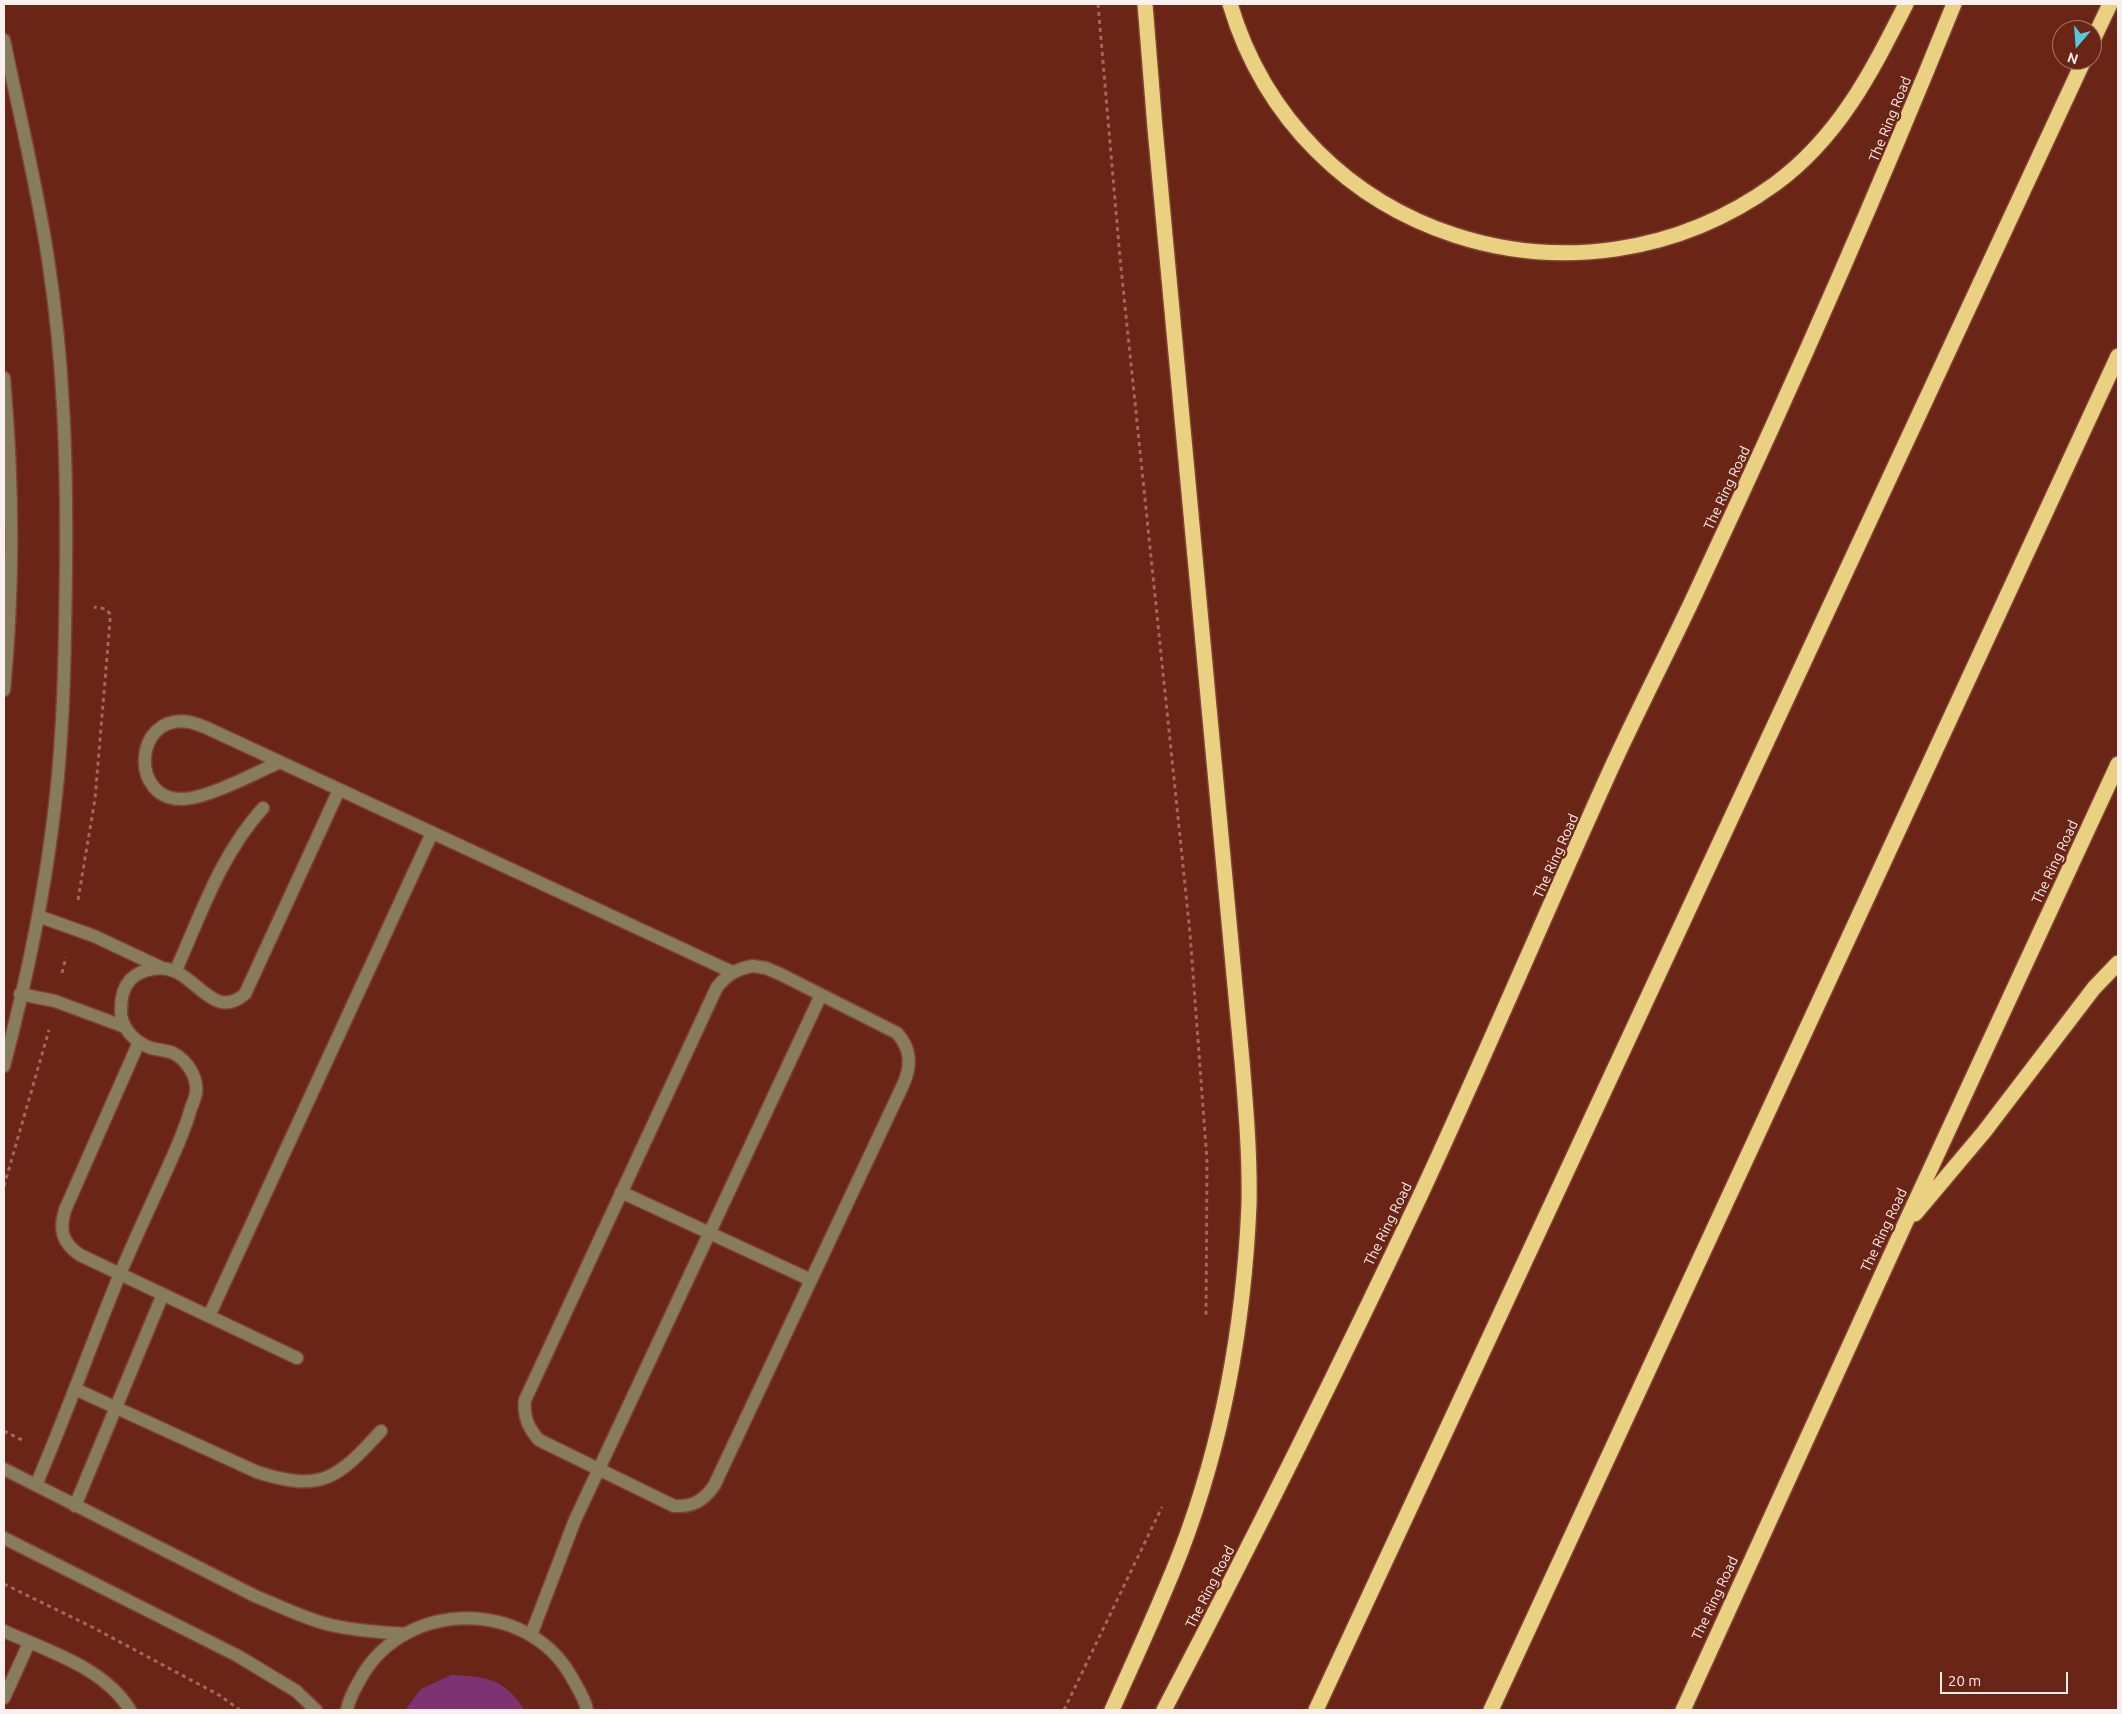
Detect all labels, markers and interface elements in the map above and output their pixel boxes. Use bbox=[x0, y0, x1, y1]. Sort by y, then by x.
north arrow bbox=[2052, 20, 2102, 70]
text: N bbox=[2065, 49, 2080, 68]
street label: The Ring Road bbox=[1865, 74, 1915, 164]
street label: The Ring Road bbox=[1700, 443, 1754, 533]
street label: The Ring Road bbox=[1530, 811, 1582, 901]
street label: The Ring Road bbox=[2028, 817, 2082, 907]
street label: The Ring Road bbox=[1361, 1180, 1415, 1268]
street label: The Ring Road bbox=[1857, 1185, 1911, 1275]
street label: The Ring Road bbox=[1182, 1543, 1238, 1631]
street label: The Ring Road bbox=[1688, 1553, 1742, 1643]
scale bar bbox=[1942, 1662, 2070, 1694]
text: 20 m bbox=[1948, 1672, 1981, 1689]

